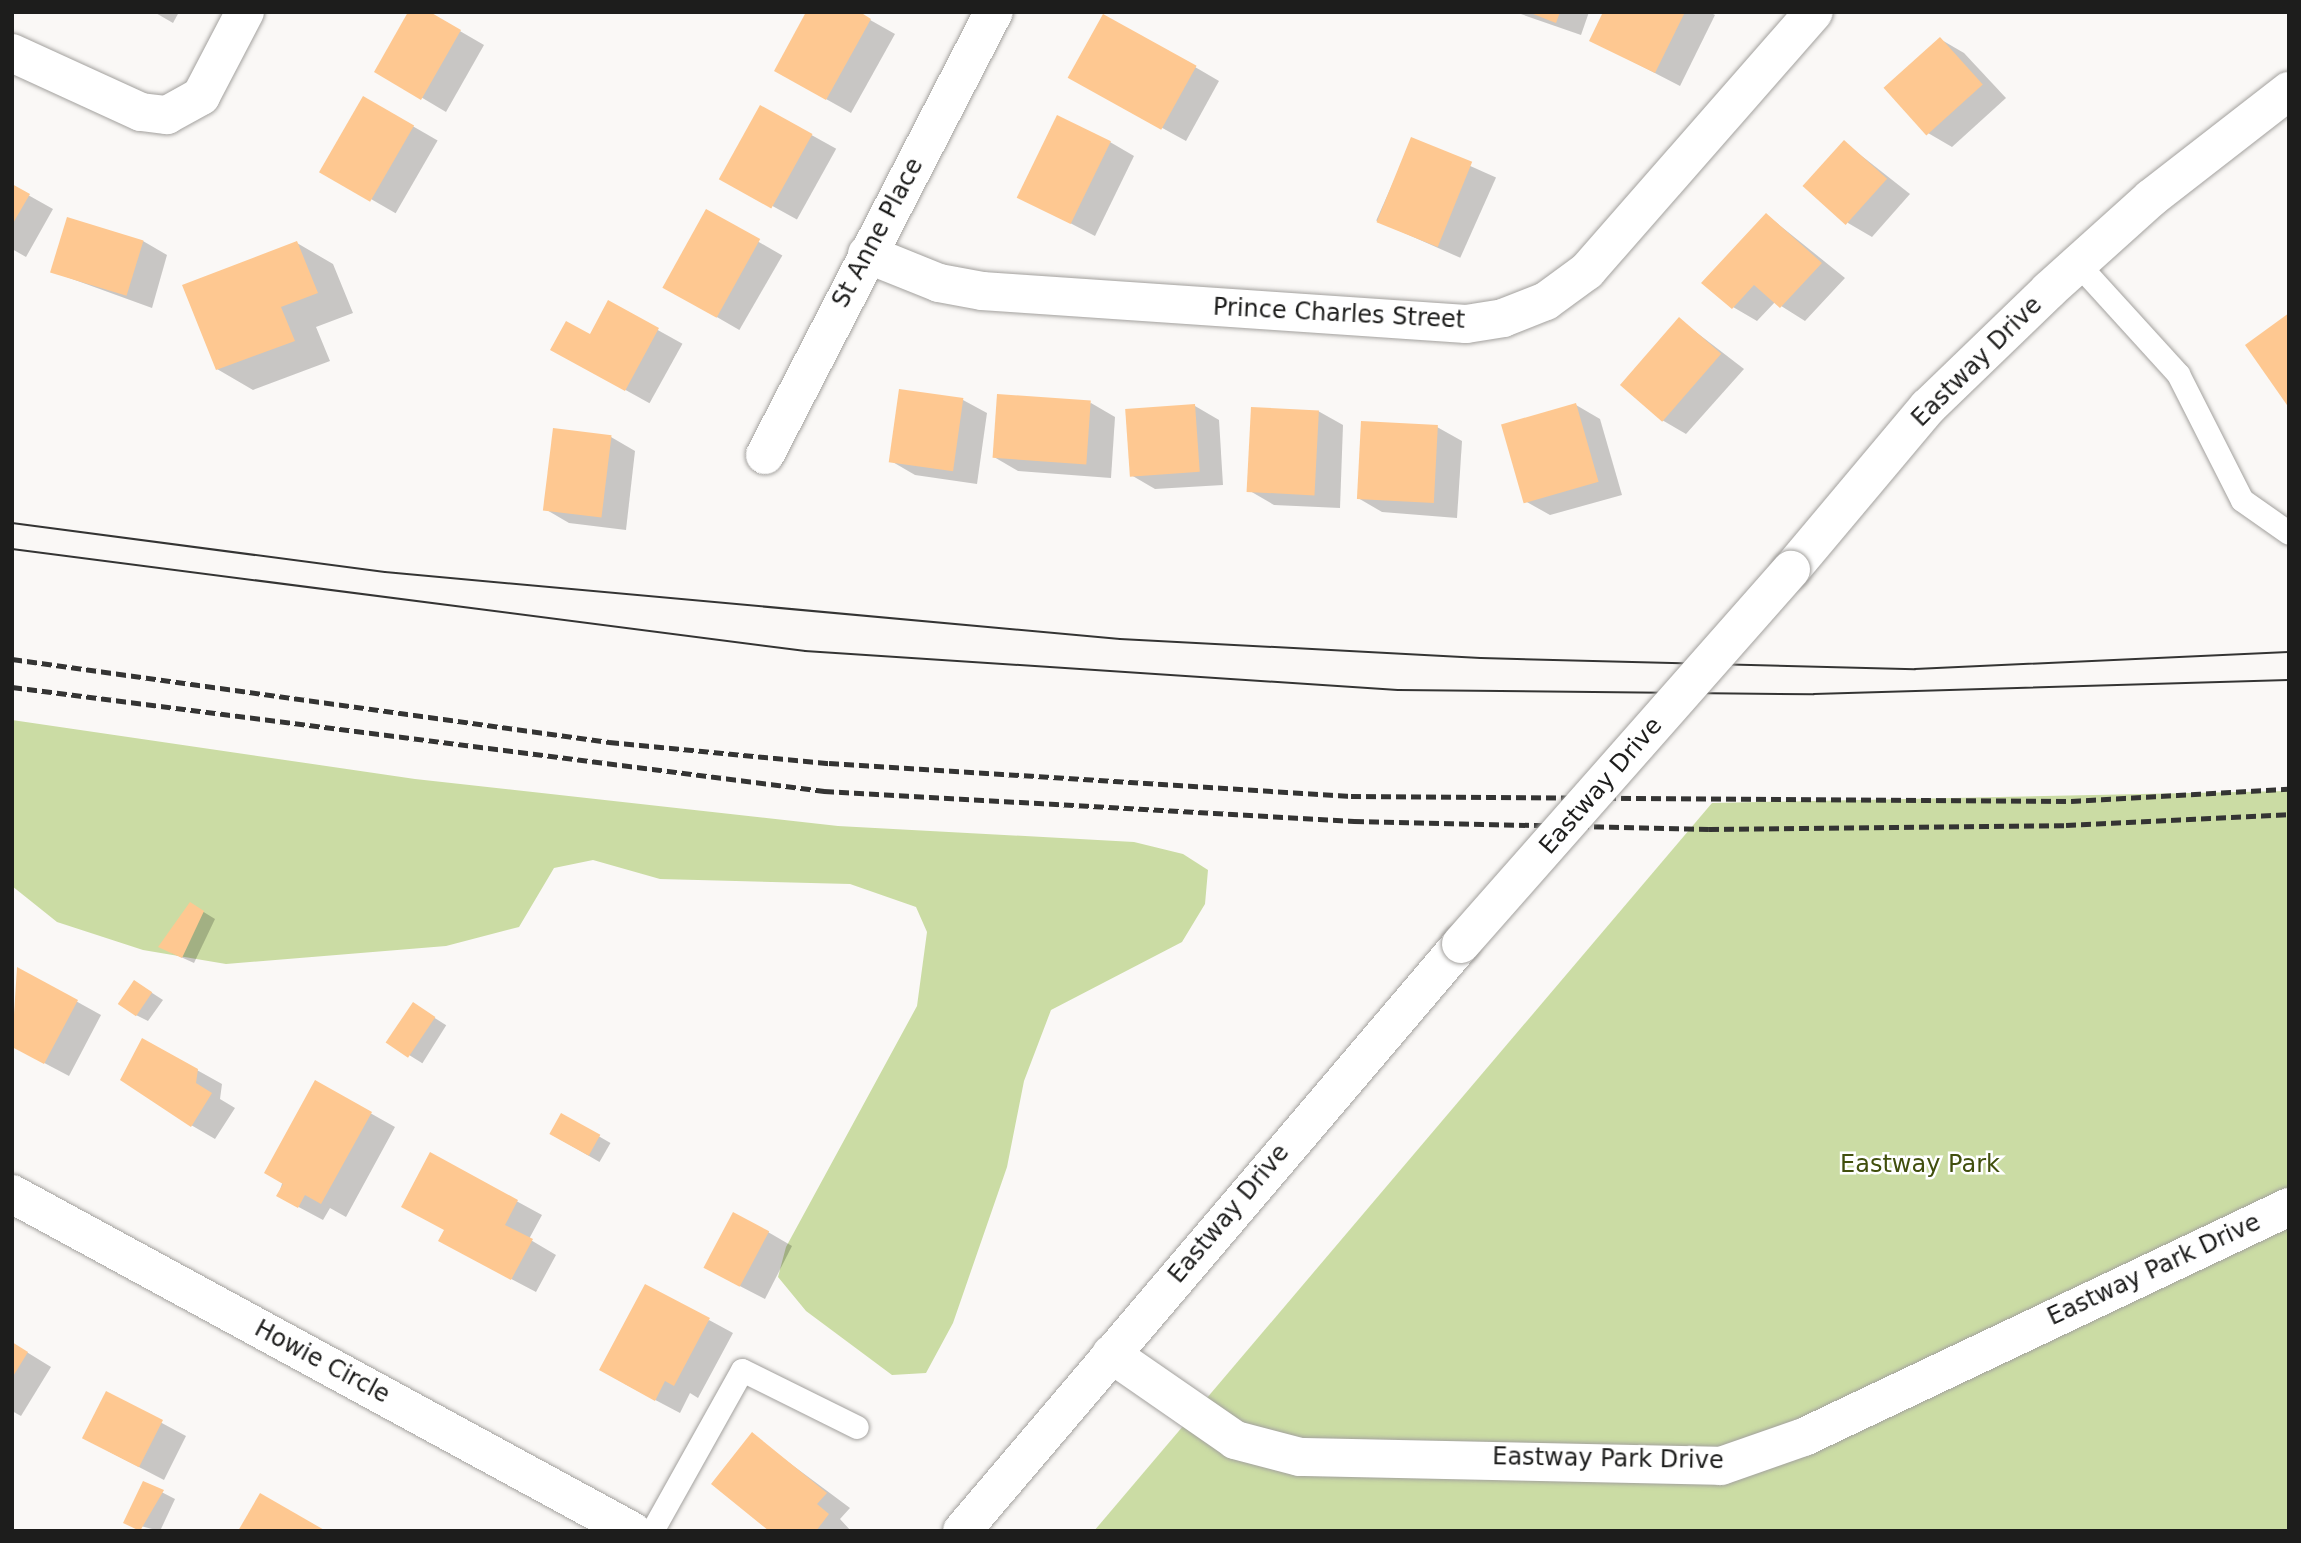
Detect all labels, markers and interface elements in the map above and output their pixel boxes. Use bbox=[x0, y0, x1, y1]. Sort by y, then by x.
street label: St Anne Place bbox=[826, 153, 930, 313]
street label: Eastway Drive bbox=[1906, 291, 2048, 433]
street label: Prince Charles Street bbox=[1212, 293, 1466, 335]
street label: Eastway Drive bbox=[1534, 712, 1668, 860]
street label: Eastway Drive bbox=[1163, 1139, 1295, 1289]
park label: Eastway Park bbox=[1840, 1151, 2000, 1179]
street label: Eastway Park Drive bbox=[2043, 1208, 2265, 1332]
street label: Howie Circle bbox=[250, 1314, 394, 1410]
street label: Eastway Park Drive bbox=[1492, 1443, 1724, 1475]

